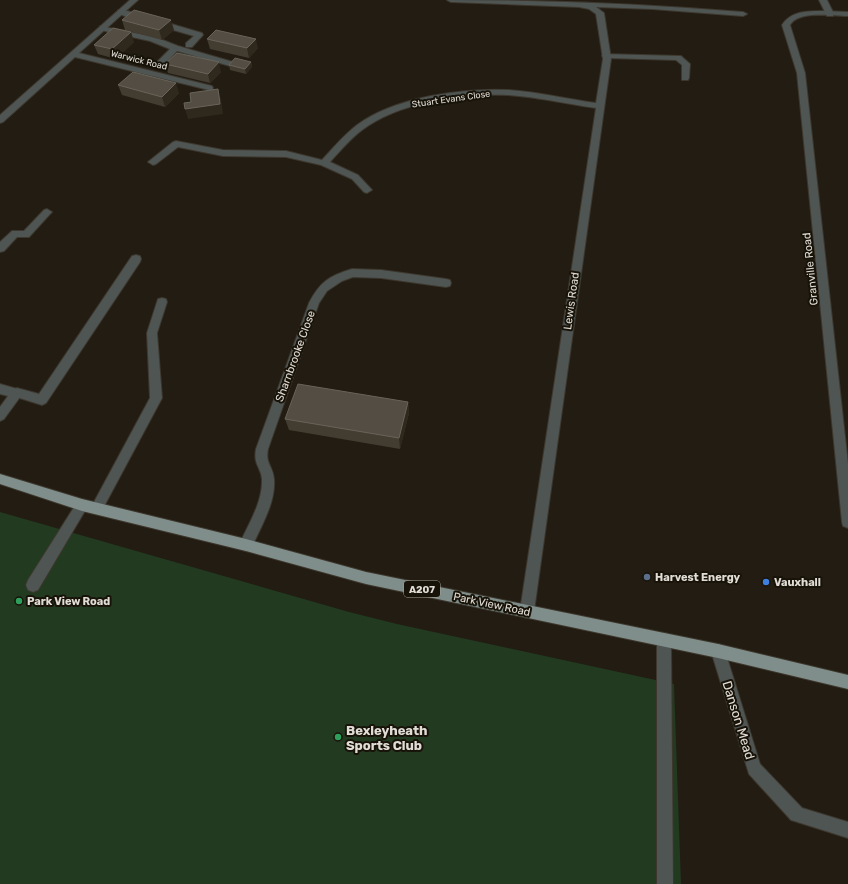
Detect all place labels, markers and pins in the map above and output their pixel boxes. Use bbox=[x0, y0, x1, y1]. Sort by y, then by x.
place label: Harvest Energy bbox=[655, 571, 741, 584]
marker: Harvest Energy bbox=[642, 572, 652, 582]
place label: Vauxhall bbox=[774, 576, 821, 589]
marker: Vauxhall bbox=[761, 577, 771, 587]
place label: Park View Road bbox=[27, 595, 110, 608]
marker: Park View Road bbox=[14, 596, 24, 606]
place label: Bexleyheath Sports Club bbox=[346, 723, 428, 753]
marker: Bexleyheath Sports Club bbox=[333, 732, 343, 742]

